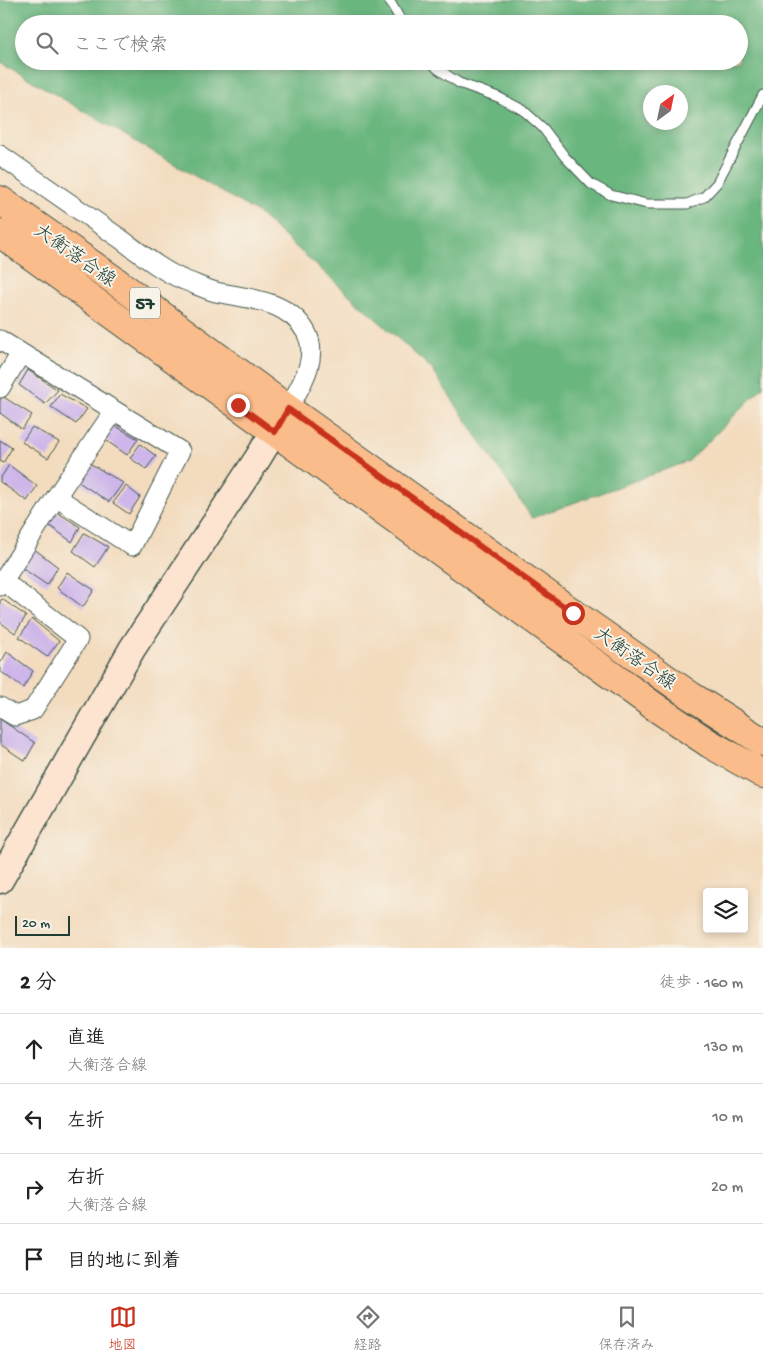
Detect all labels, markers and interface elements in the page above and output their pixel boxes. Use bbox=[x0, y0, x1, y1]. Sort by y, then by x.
search box bbox=[15, 15, 748, 70]
icon: search bbox=[33, 29, 61, 57]
text: ここで検索 bbox=[73, 35, 168, 58]
north arrow bbox=[643, 85, 688, 130]
street label: 大衡落合線 bbox=[28, 219, 120, 294]
road number: 57 bbox=[130, 288, 160, 318]
route end bbox=[227, 394, 250, 417]
route start bbox=[562, 602, 585, 625]
street label: 大衡落合線 bbox=[588, 622, 680, 697]
map controls bbox=[703, 888, 748, 933]
button: layers bbox=[703, 888, 748, 933]
scale bar bbox=[15, 913, 70, 936]
text: 20 m bbox=[22, 916, 50, 933]
text: 2 分 bbox=[20, 972, 56, 997]
text: 徒歩 · 160 m bbox=[660, 975, 743, 994]
text: 直進 bbox=[67, 1028, 105, 1051]
icon: ahead bbox=[20, 1035, 48, 1063]
text: 130 m bbox=[704, 1039, 743, 1058]
text: 大衡落合線 bbox=[67, 1058, 147, 1077]
icon: left bbox=[20, 1105, 48, 1133]
text: 10 m bbox=[712, 1109, 743, 1128]
text: 左折 bbox=[67, 1111, 105, 1134]
text: 右折 bbox=[67, 1168, 105, 1191]
icon: right bbox=[20, 1175, 48, 1203]
text: 20 m bbox=[711, 1179, 743, 1198]
text: 大衡落合線 bbox=[67, 1198, 147, 1217]
icon: arrive bbox=[20, 1245, 48, 1273]
text: 目的地に到着 bbox=[67, 1251, 181, 1274]
tab: 地図 bbox=[109, 1303, 137, 1355]
tab: 経路 bbox=[354, 1303, 382, 1355]
tab: 保存済み bbox=[599, 1303, 655, 1355]

